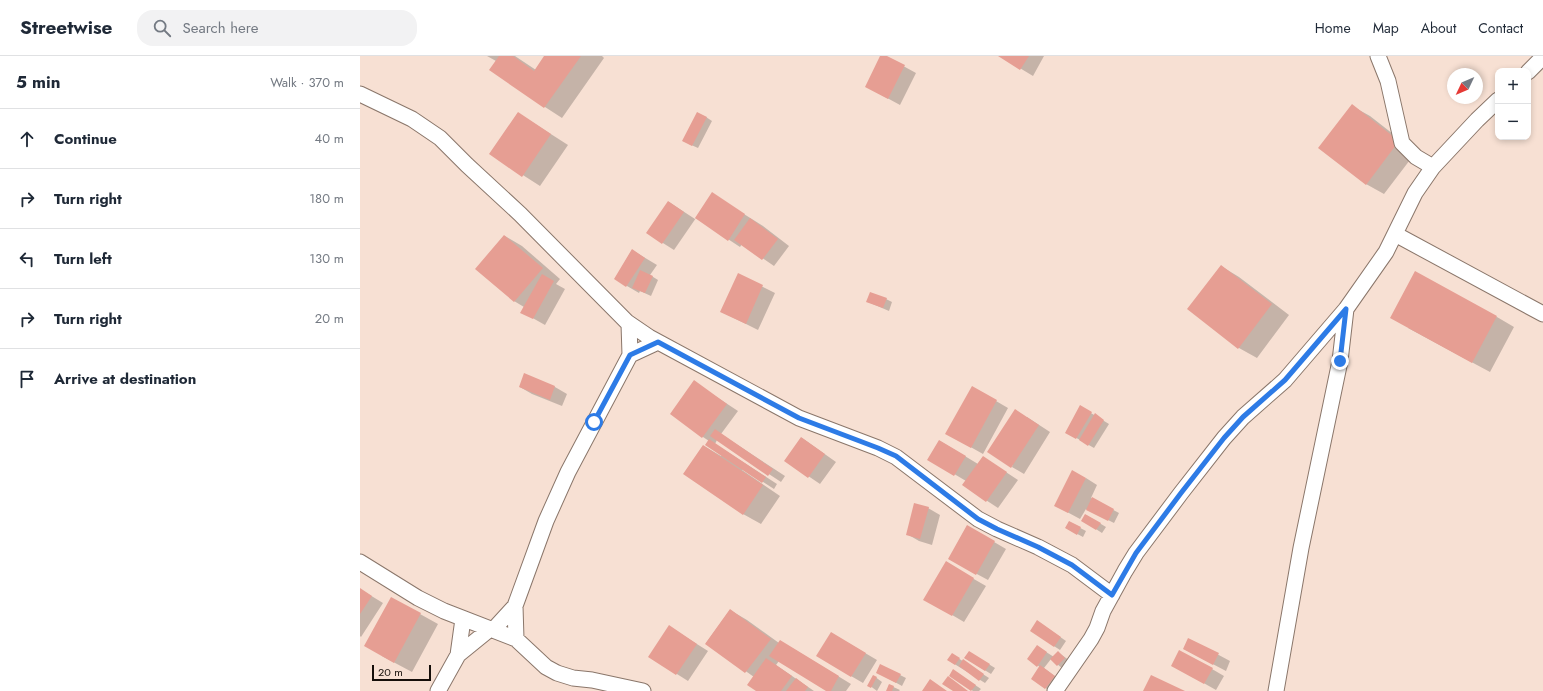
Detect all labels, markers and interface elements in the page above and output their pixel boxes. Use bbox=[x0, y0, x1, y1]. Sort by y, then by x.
search box bbox=[137, 10, 417, 46]
text: Streetwise bbox=[20, 14, 113, 41]
icon: search bbox=[151, 17, 173, 39]
text: Search here bbox=[183, 17, 258, 39]
text: Home bbox=[1315, 18, 1351, 38]
text: Map bbox=[1373, 18, 1399, 38]
text: About bbox=[1421, 18, 1456, 38]
text: Contact bbox=[1478, 18, 1523, 38]
north arrow bbox=[1447, 68, 1483, 104]
map controls bbox=[1495, 68, 1531, 140]
button: + bbox=[1495, 68, 1531, 104]
text: 5 min bbox=[16, 70, 60, 94]
text: Walk · 370 m bbox=[270, 73, 344, 92]
button: − bbox=[1495, 104, 1531, 140]
icon: ahead bbox=[16, 128, 38, 150]
text: Continue bbox=[54, 128, 117, 150]
text: 40 m bbox=[315, 129, 344, 148]
icon: right bbox=[16, 188, 38, 210]
text: Turn right bbox=[54, 188, 122, 210]
text: 180 m bbox=[309, 189, 344, 208]
icon: left bbox=[16, 248, 38, 270]
text: Turn left bbox=[54, 248, 112, 270]
text: 130 m bbox=[309, 249, 344, 268]
icon: right bbox=[16, 308, 38, 330]
text: Turn right bbox=[54, 308, 122, 330]
text: 20 m bbox=[315, 309, 344, 328]
route end bbox=[1331, 352, 1349, 370]
icon: arrive bbox=[16, 368, 38, 390]
text: Arrive at destination bbox=[54, 368, 196, 390]
route start bbox=[585, 413, 603, 431]
scale bar bbox=[372, 663, 431, 682]
text: 20 m bbox=[378, 664, 403, 680]

